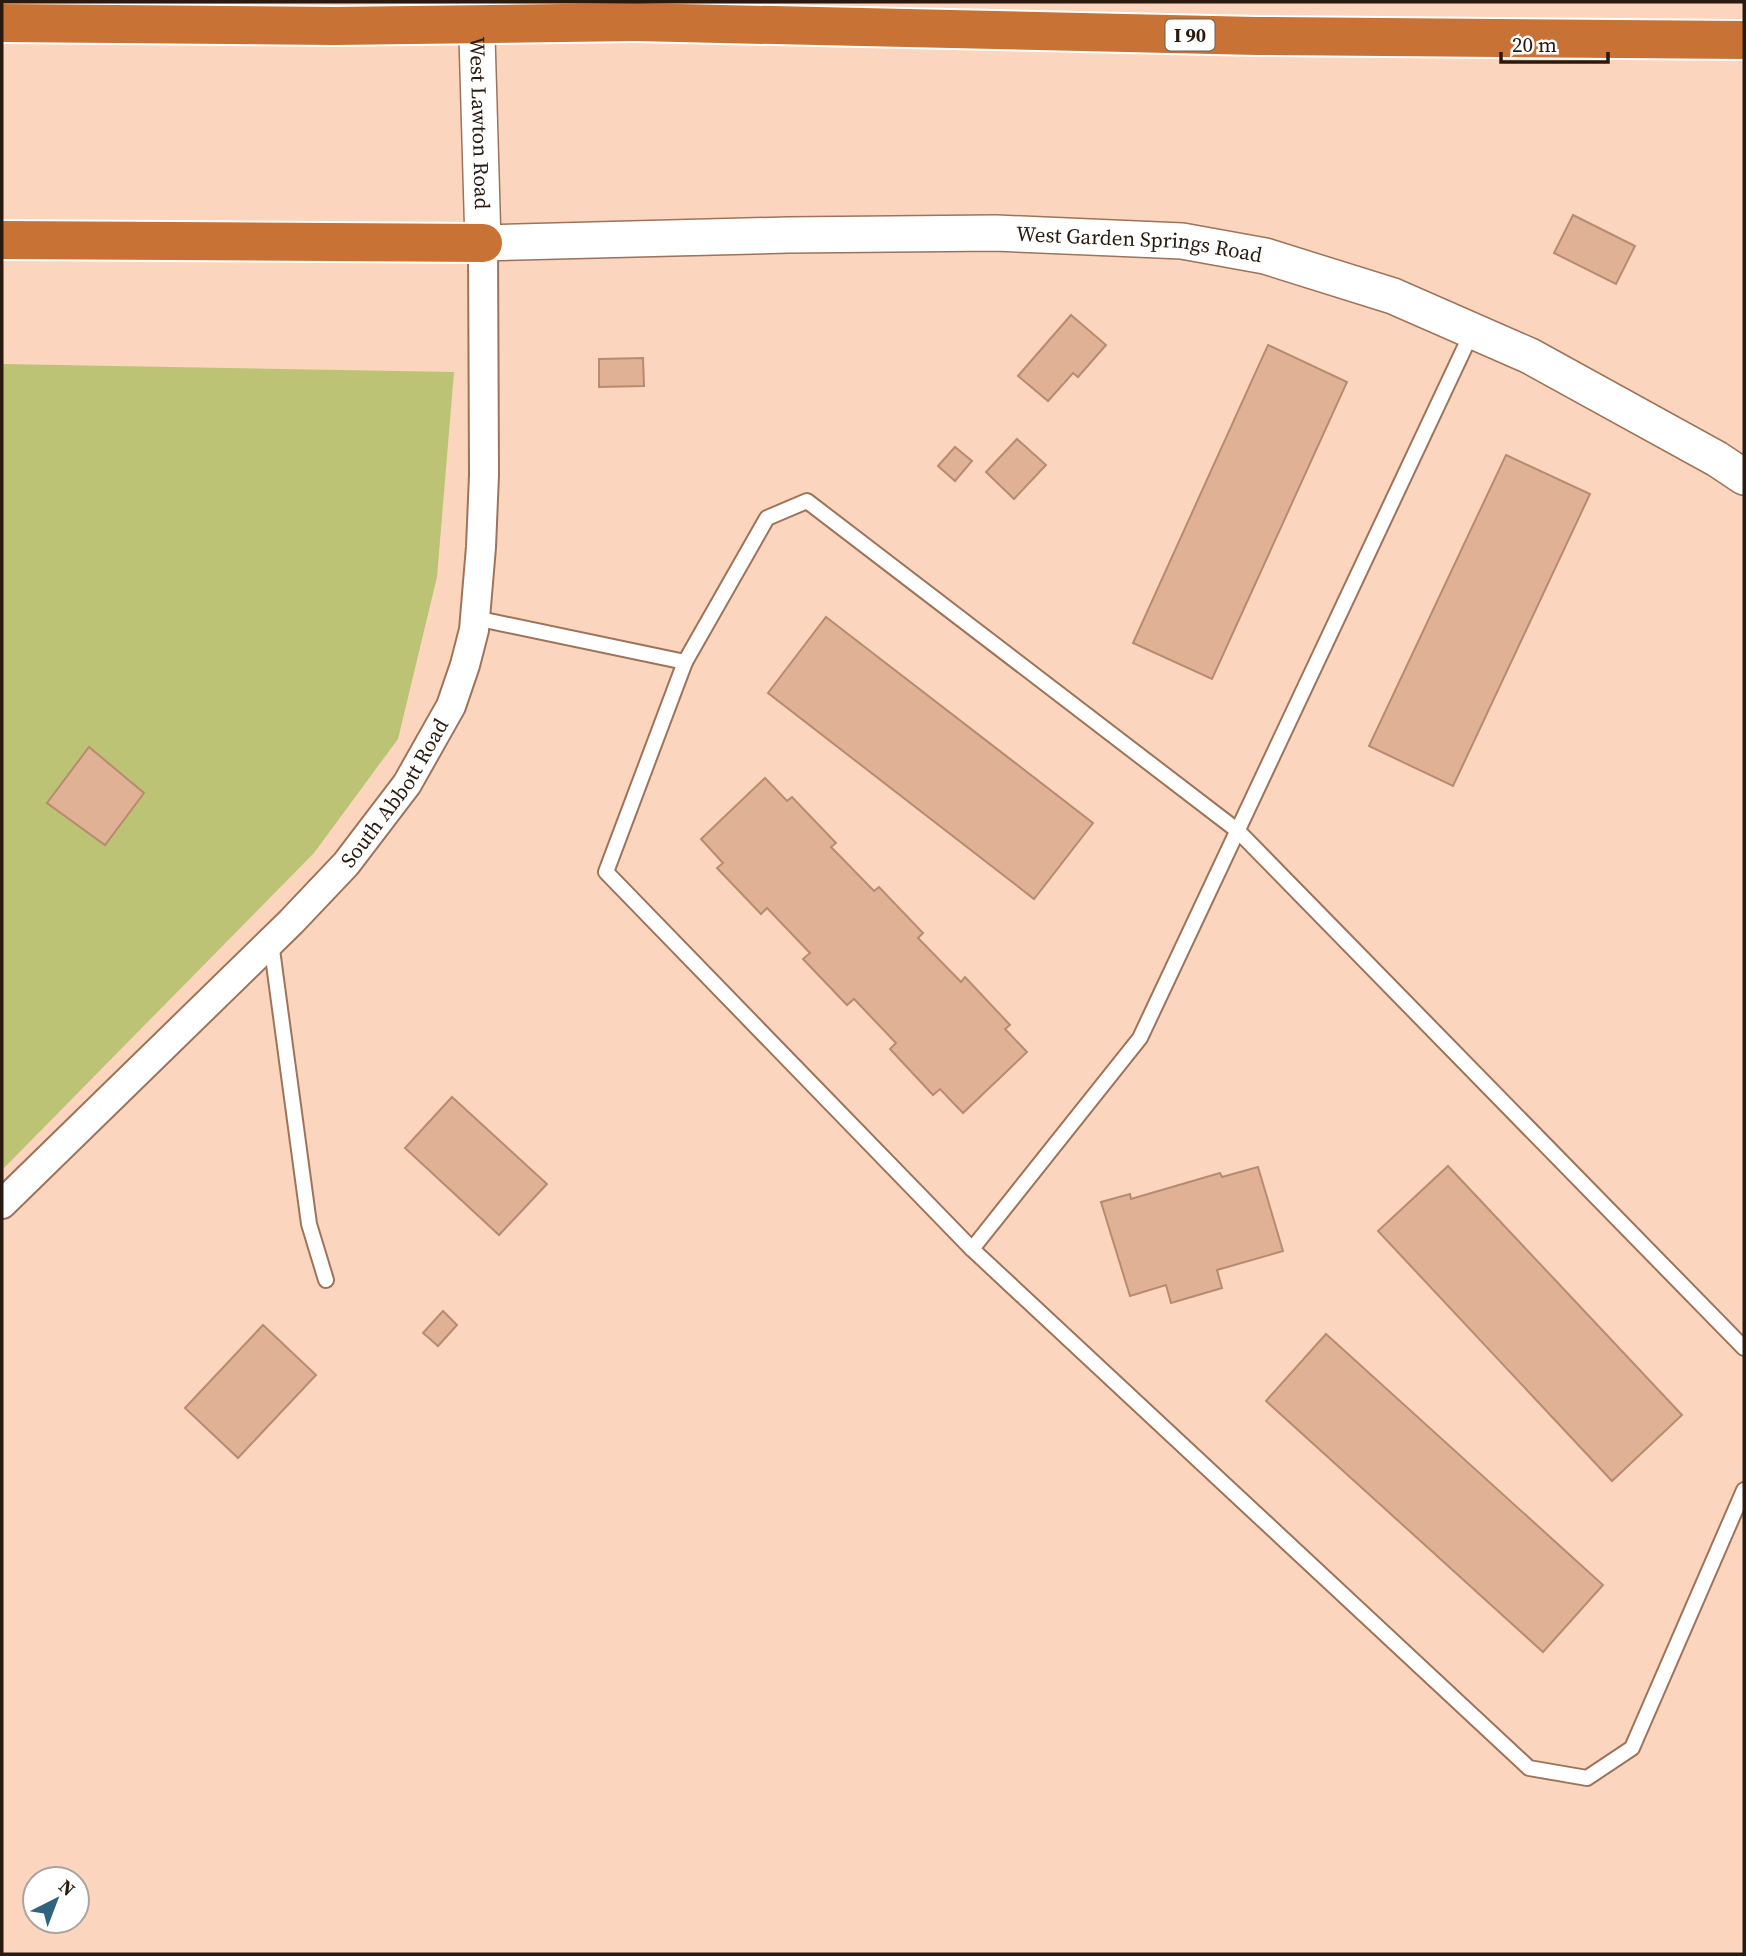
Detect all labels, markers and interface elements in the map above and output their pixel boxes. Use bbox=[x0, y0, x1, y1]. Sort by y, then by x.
road number: I 90 bbox=[1166, 20, 1214, 50]
scale bar bbox=[1501, 21, 1608, 65]
text: 20 m bbox=[1512, 30, 1557, 59]
street label: West Lawton Road bbox=[463, 36, 497, 210]
street label: West Garden Springs Road bbox=[1015, 219, 1265, 269]
street label: South Abbott Road bbox=[334, 713, 455, 873]
north arrow bbox=[21, 1865, 91, 1935]
text: N bbox=[54, 1873, 81, 1902]

